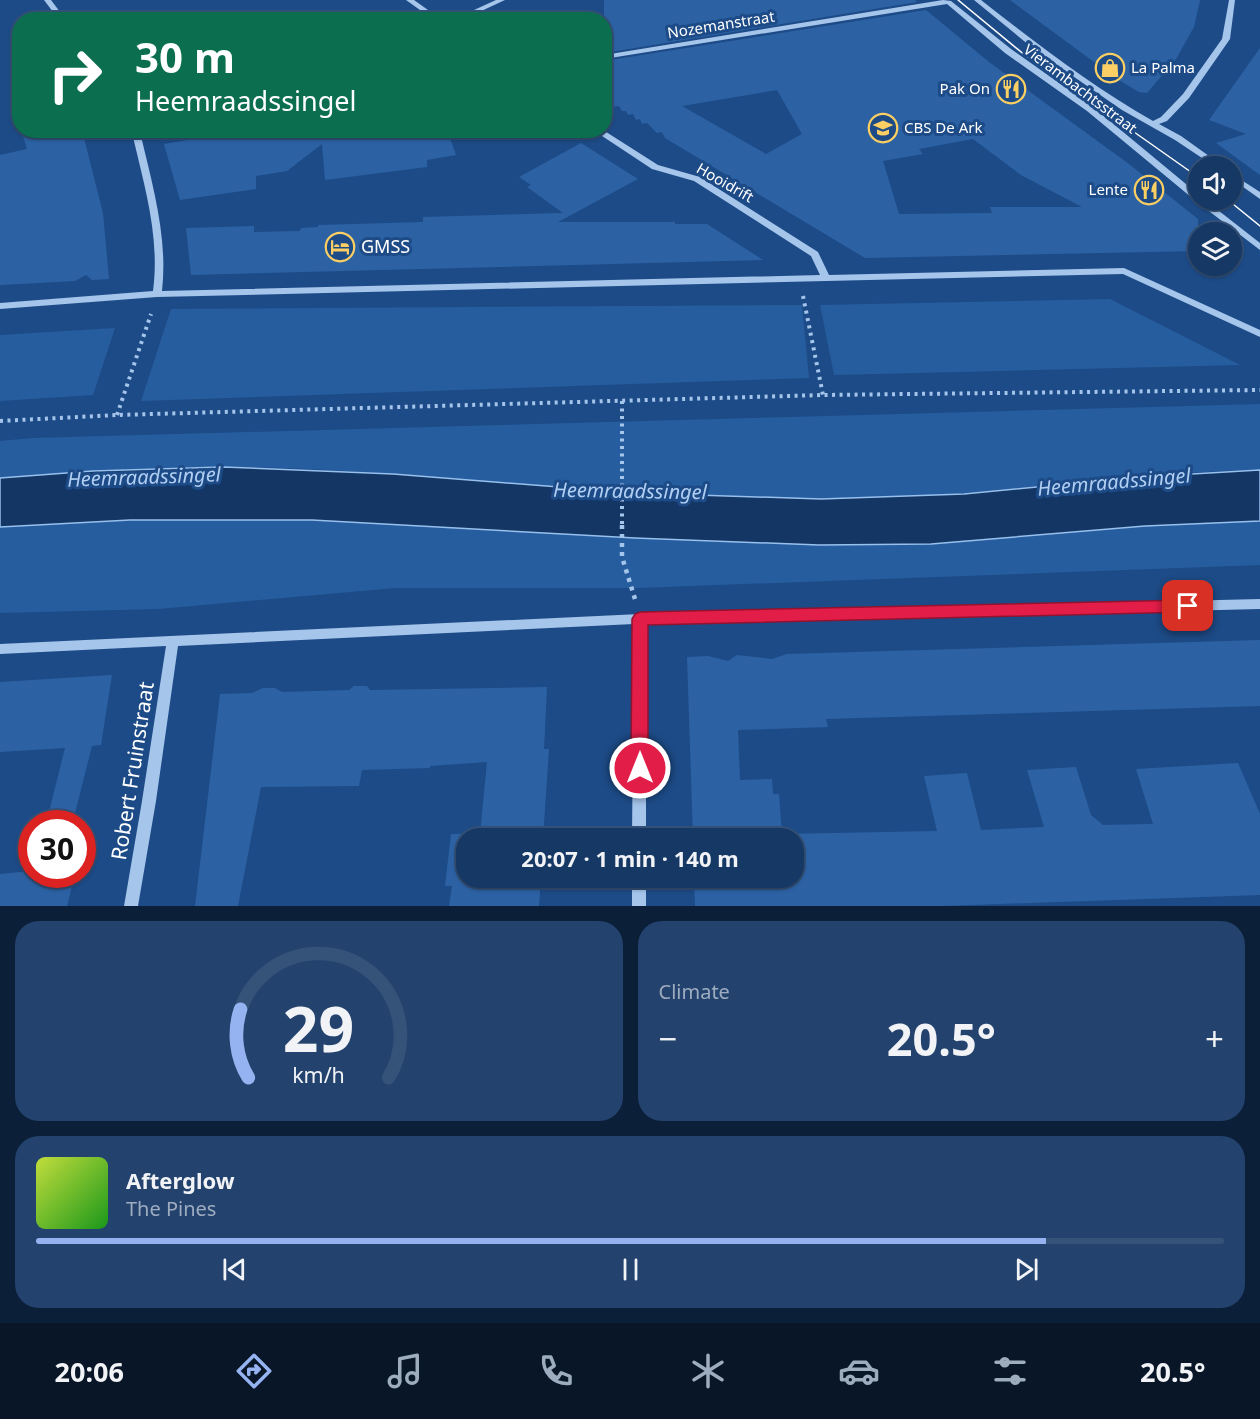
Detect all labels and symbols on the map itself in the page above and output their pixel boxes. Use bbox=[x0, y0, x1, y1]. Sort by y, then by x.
street label: Nozemanstraat bbox=[666, 6, 776, 42]
street label: Vierambachtsstraat bbox=[1020, 39, 1142, 138]
shop icon: La Palma bbox=[1094, 52, 1126, 84]
place label: La Palma bbox=[1131, 57, 1195, 77]
restaurant icon: Pak On bbox=[995, 73, 1027, 105]
place label: Pak On bbox=[940, 78, 990, 98]
school or university icon: CBS De Ark bbox=[867, 112, 899, 144]
place label: CBS De Ark bbox=[904, 117, 982, 137]
street label: Hooidrift bbox=[693, 158, 758, 207]
restaurant icon: Lente bbox=[1133, 174, 1165, 206]
place label: Lente bbox=[1089, 179, 1128, 199]
hotel icon: GMSS bbox=[324, 231, 356, 263]
place label: GMSS bbox=[361, 234, 410, 258]
water label: Heemraadssingel bbox=[67, 460, 222, 493]
water label: Heemraadssingel bbox=[1036, 461, 1193, 502]
water label: Heemraadssingel bbox=[553, 476, 708, 505]
pin bbox=[1162, 580, 1213, 631]
street label: Robert Fruinstraat bbox=[104, 679, 160, 862]
position arrow bbox=[608, 736, 672, 800]
speed limit sign: 30 bbox=[18, 810, 96, 888]

